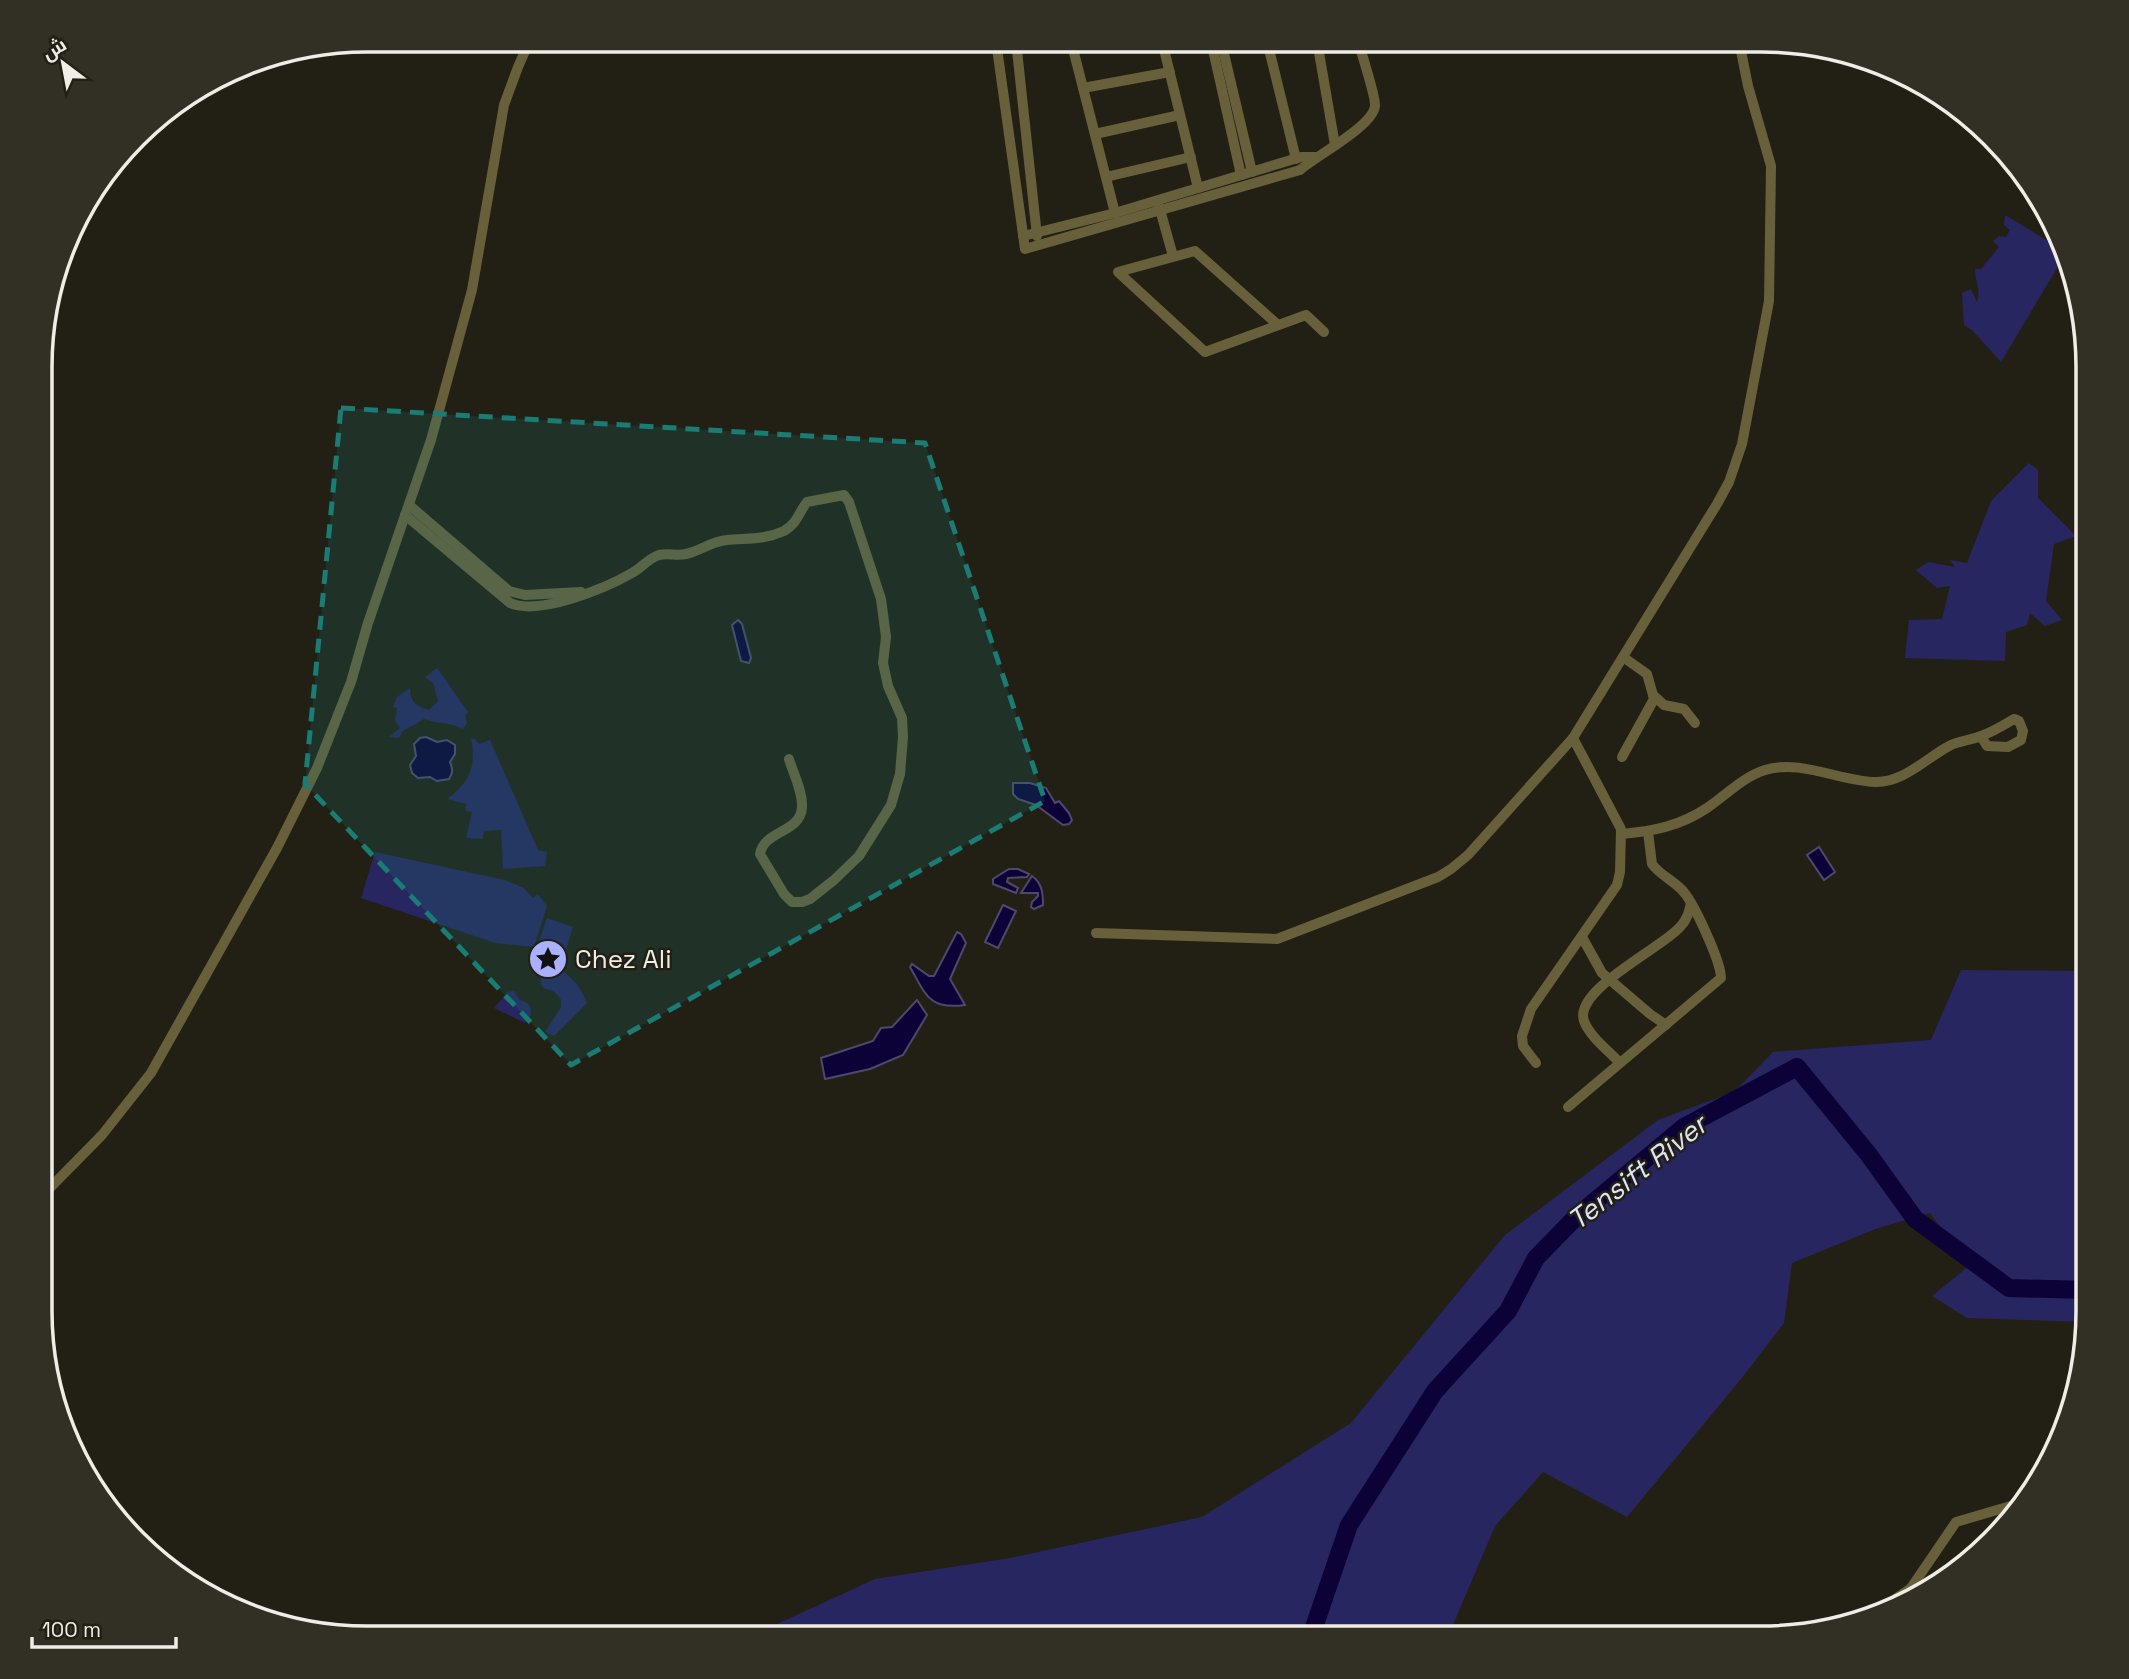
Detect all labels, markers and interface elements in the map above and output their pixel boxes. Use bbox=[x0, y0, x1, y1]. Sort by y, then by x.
north arrow bbox=[28, 28, 98, 98]
text: ش bbox=[37, 32, 71, 66]
place icon: Chez Ali bbox=[527, 938, 569, 980]
place label: Chez Ali bbox=[575, 942, 672, 976]
water label: Tensift River bbox=[1560, 1104, 1717, 1238]
scale bar bbox=[32, 1606, 175, 1650]
text: 100 m bbox=[42, 1616, 101, 1643]

